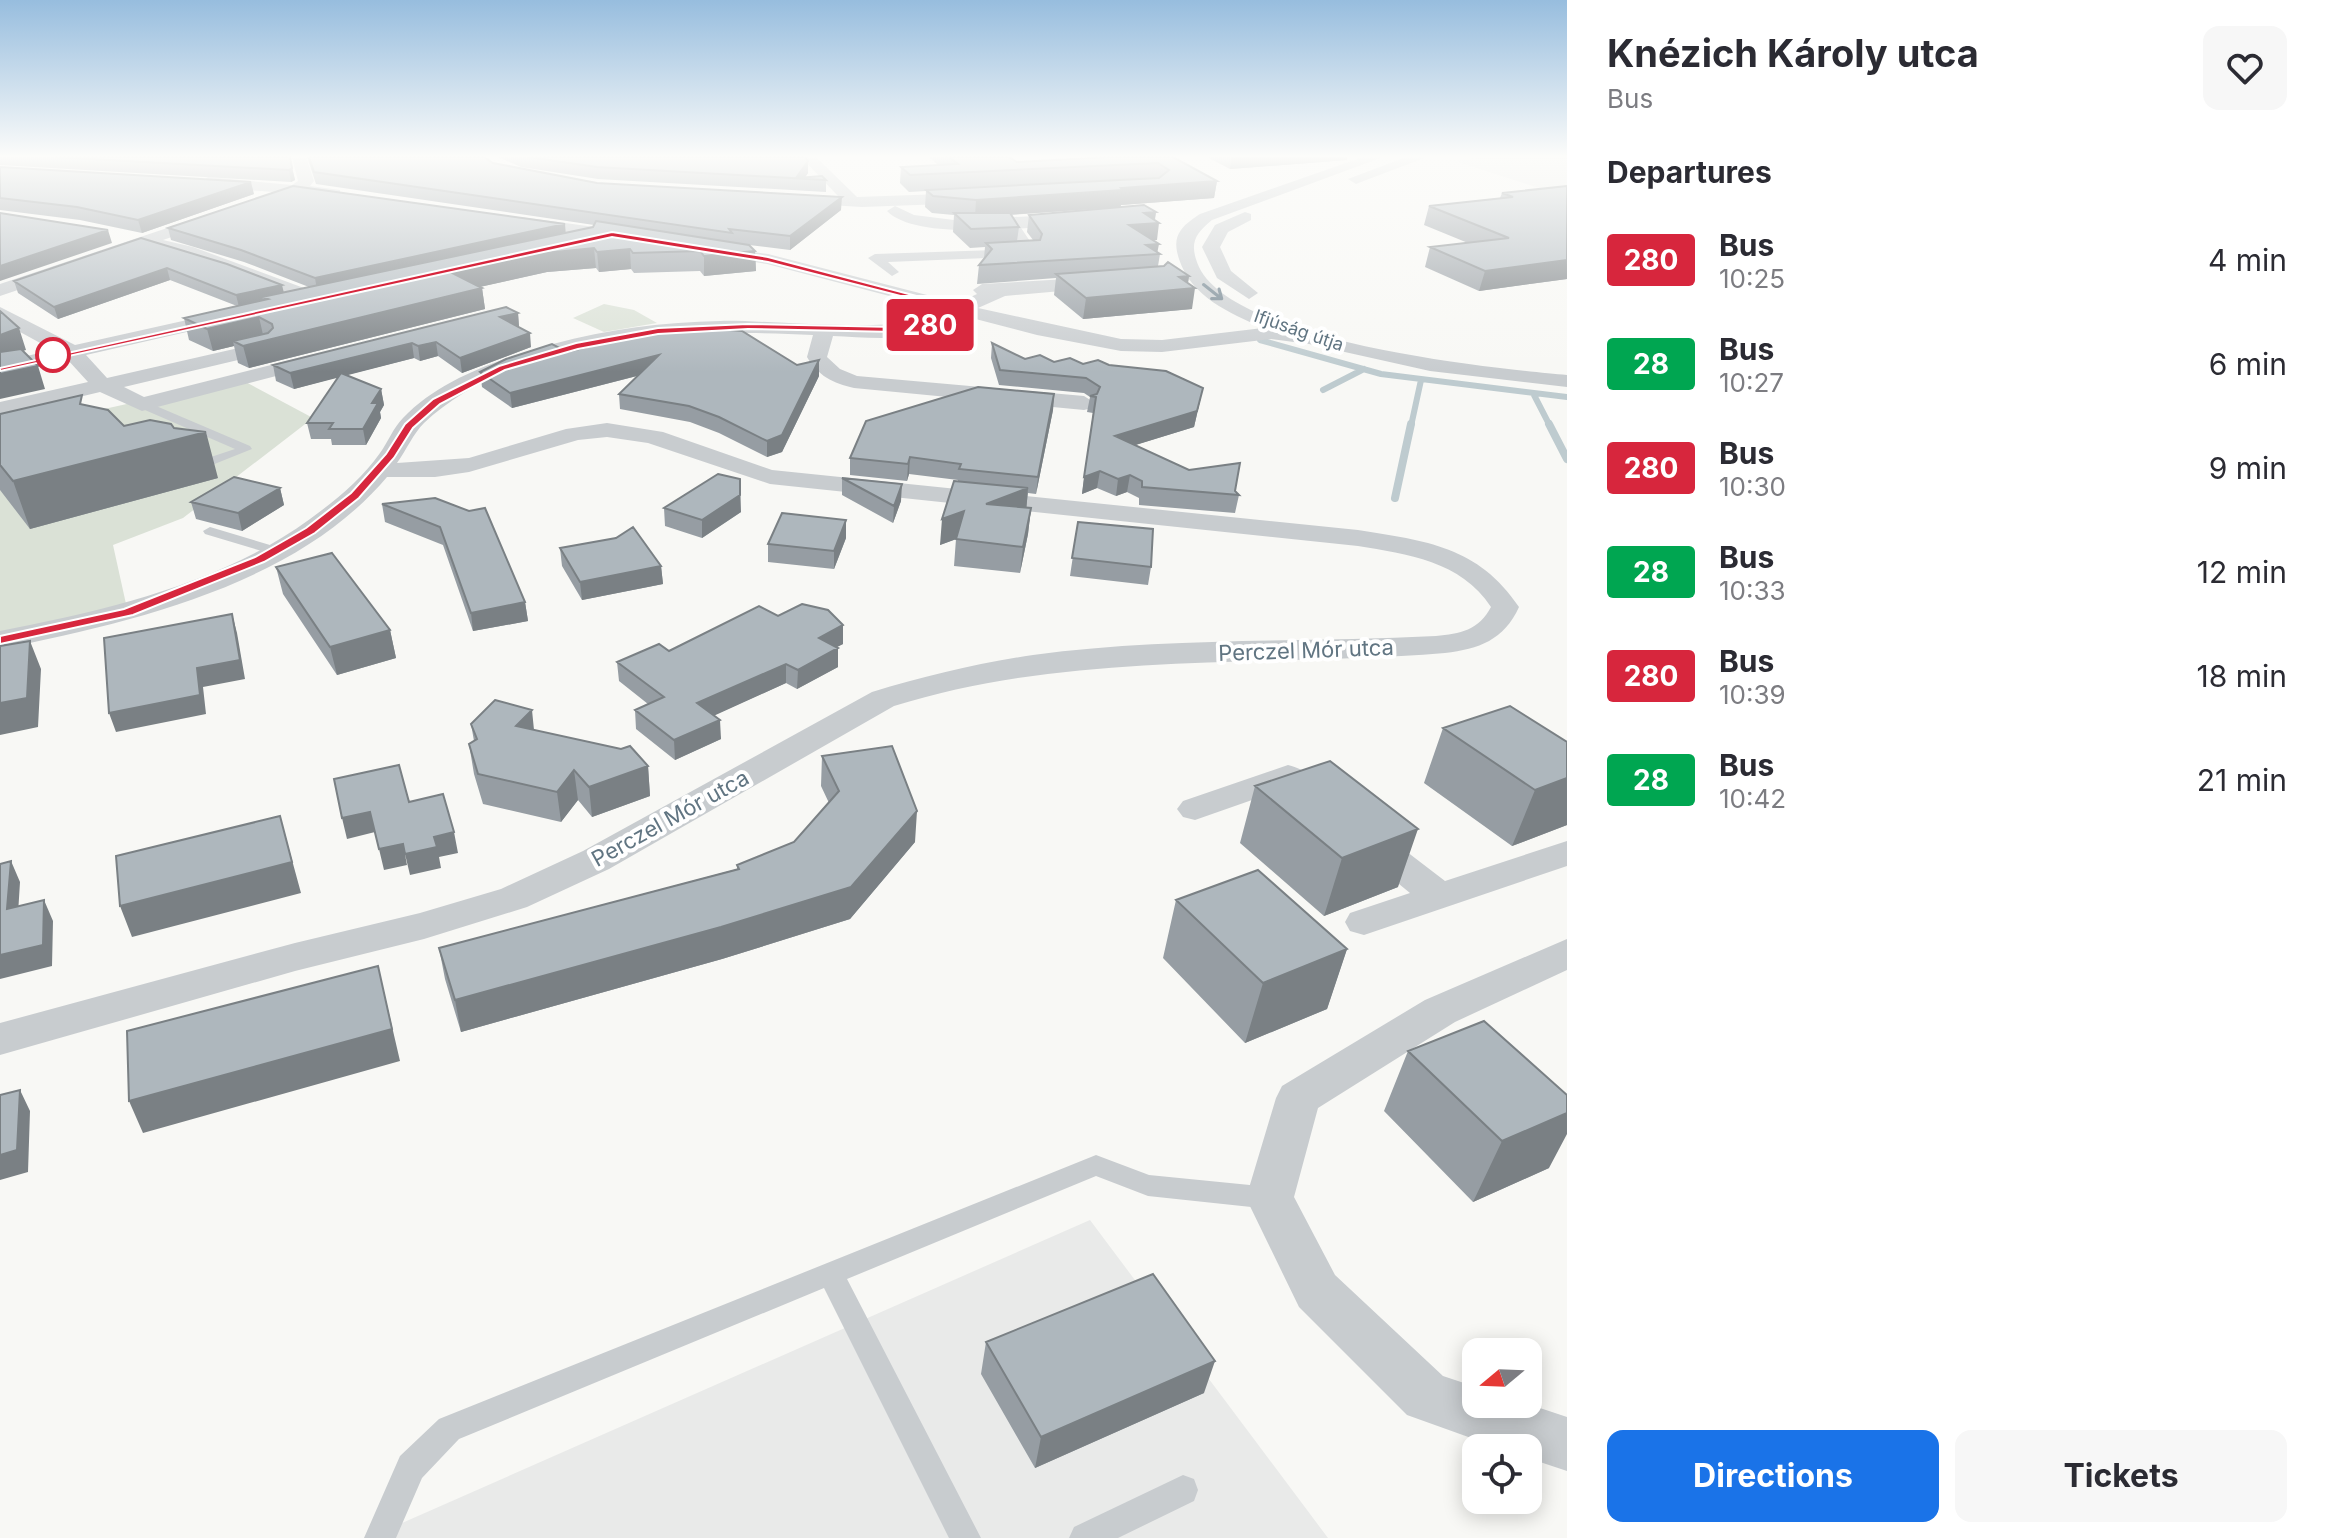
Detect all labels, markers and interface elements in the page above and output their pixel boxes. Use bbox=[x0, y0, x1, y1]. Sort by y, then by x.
button: heart bbox=[2203, 26, 2287, 110]
text: Knézich Károly utca bbox=[1607, 30, 1979, 76]
text: Bus bbox=[1607, 83, 1653, 114]
text: Departures bbox=[1607, 154, 1772, 190]
text: Bus bbox=[1719, 227, 1774, 263]
text: 4 min bbox=[2208, 242, 2287, 278]
text: 280 bbox=[1624, 243, 1678, 277]
text: 10:25 bbox=[1719, 263, 1785, 294]
one-way arrow bbox=[1202, 283, 1223, 300]
line badge: 280 bbox=[884, 299, 976, 351]
street label: Ifjúság útja bbox=[1251, 305, 1347, 355]
text: 280 bbox=[903, 308, 957, 342]
text: Bus bbox=[1719, 331, 1774, 367]
unlabelled marker bbox=[36, 338, 70, 372]
text: 6 min bbox=[2209, 346, 2287, 382]
text: 28 bbox=[1633, 347, 1669, 381]
text: 10:27 bbox=[1719, 367, 1784, 398]
text: Bus bbox=[1719, 435, 1774, 471]
text: 9 min bbox=[2209, 450, 2287, 486]
text: 280 bbox=[1624, 451, 1678, 485]
text: 10:30 bbox=[1719, 471, 1786, 502]
text: Bus bbox=[1719, 539, 1774, 575]
text: 12 min bbox=[2197, 554, 2287, 590]
text: 28 bbox=[1633, 555, 1669, 589]
text: 10:33 bbox=[1719, 575, 1786, 606]
street label: Perczel Mór utca bbox=[1218, 634, 1394, 666]
text: Bus bbox=[1719, 643, 1774, 679]
text: 18 min bbox=[2197, 658, 2287, 694]
text: 280 bbox=[1624, 659, 1678, 693]
text: 10:39 bbox=[1719, 679, 1786, 710]
text: Bus bbox=[1719, 747, 1774, 783]
text: 21 min bbox=[2197, 762, 2287, 798]
text: 28 bbox=[1633, 763, 1669, 797]
street label: Perczel Mór utca bbox=[587, 764, 753, 872]
text: 10:42 bbox=[1719, 783, 1786, 814]
north arrow bbox=[1462, 1338, 1542, 1418]
map controls bbox=[1462, 1338, 1542, 1514]
button: Directions bbox=[1607, 1430, 1939, 1522]
button: Tickets bbox=[1955, 1430, 2287, 1522]
button: locate bbox=[1462, 1434, 1542, 1514]

